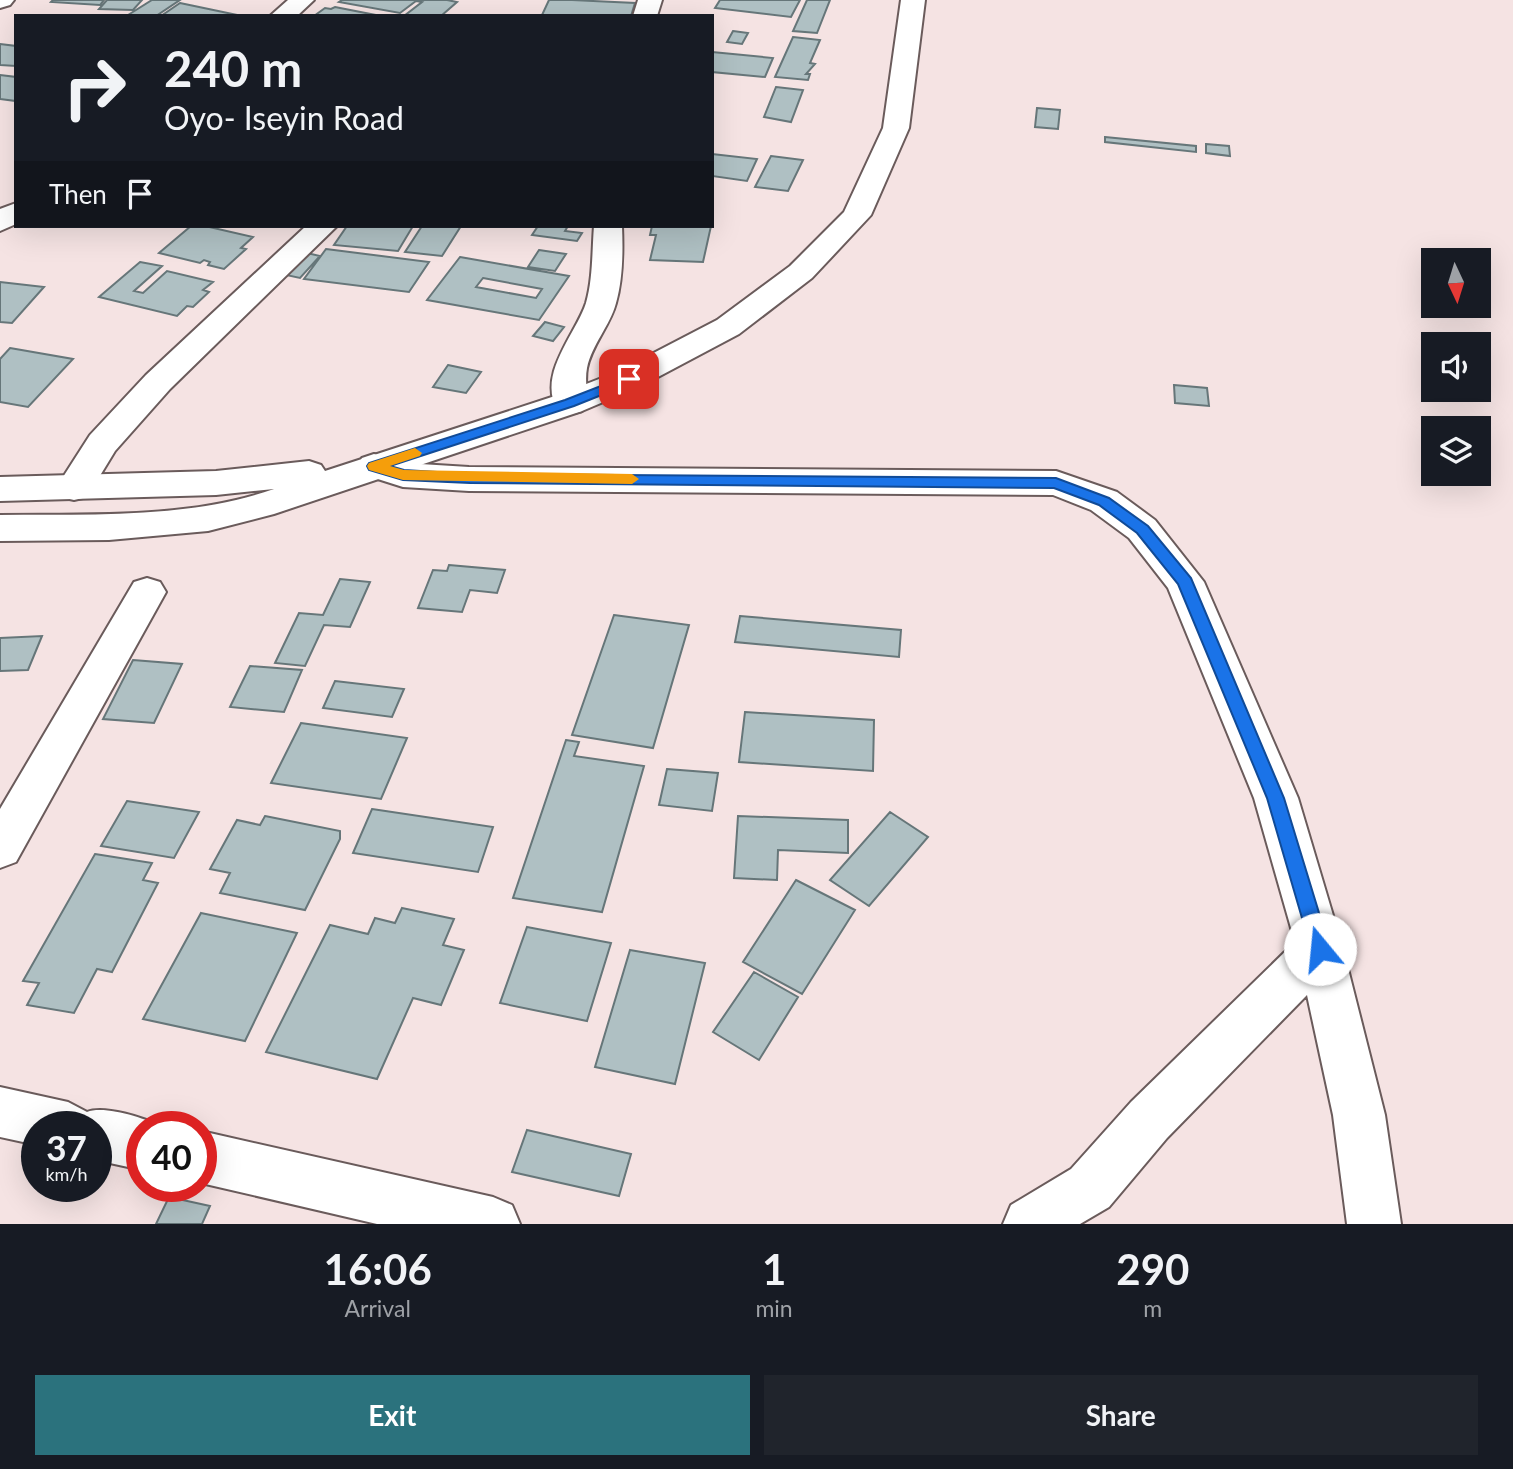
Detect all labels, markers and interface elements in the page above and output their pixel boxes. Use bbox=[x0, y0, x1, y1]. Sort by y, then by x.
text: 240 m bbox=[164, 39, 302, 97]
icon: right bbox=[49, 42, 140, 133]
text: Oyo- Iseyin Road bbox=[164, 98, 404, 137]
icon: arrive bbox=[121, 175, 159, 213]
text: Then bbox=[49, 178, 107, 210]
north arrow bbox=[1421, 248, 1491, 318]
map controls bbox=[1421, 248, 1491, 486]
button: sound bbox=[1421, 332, 1491, 402]
pin bbox=[599, 349, 659, 409]
icon: arrive bbox=[610, 360, 648, 398]
button: layers bbox=[1421, 416, 1491, 486]
position arrow bbox=[1283, 912, 1357, 986]
speed limit sign: 40 bbox=[126, 1111, 217, 1202]
text: 37 bbox=[46, 1126, 87, 1168]
text: km/h bbox=[45, 1163, 88, 1185]
text: 16:06 bbox=[324, 1244, 432, 1294]
text: 1 bbox=[762, 1244, 786, 1294]
text: 290 bbox=[1116, 1244, 1189, 1294]
text: Arrival bbox=[345, 1294, 411, 1322]
text: min bbox=[755, 1294, 793, 1322]
text: m bbox=[1143, 1294, 1162, 1322]
button: Exit bbox=[35, 1375, 750, 1455]
button: Share bbox=[764, 1375, 1478, 1455]

